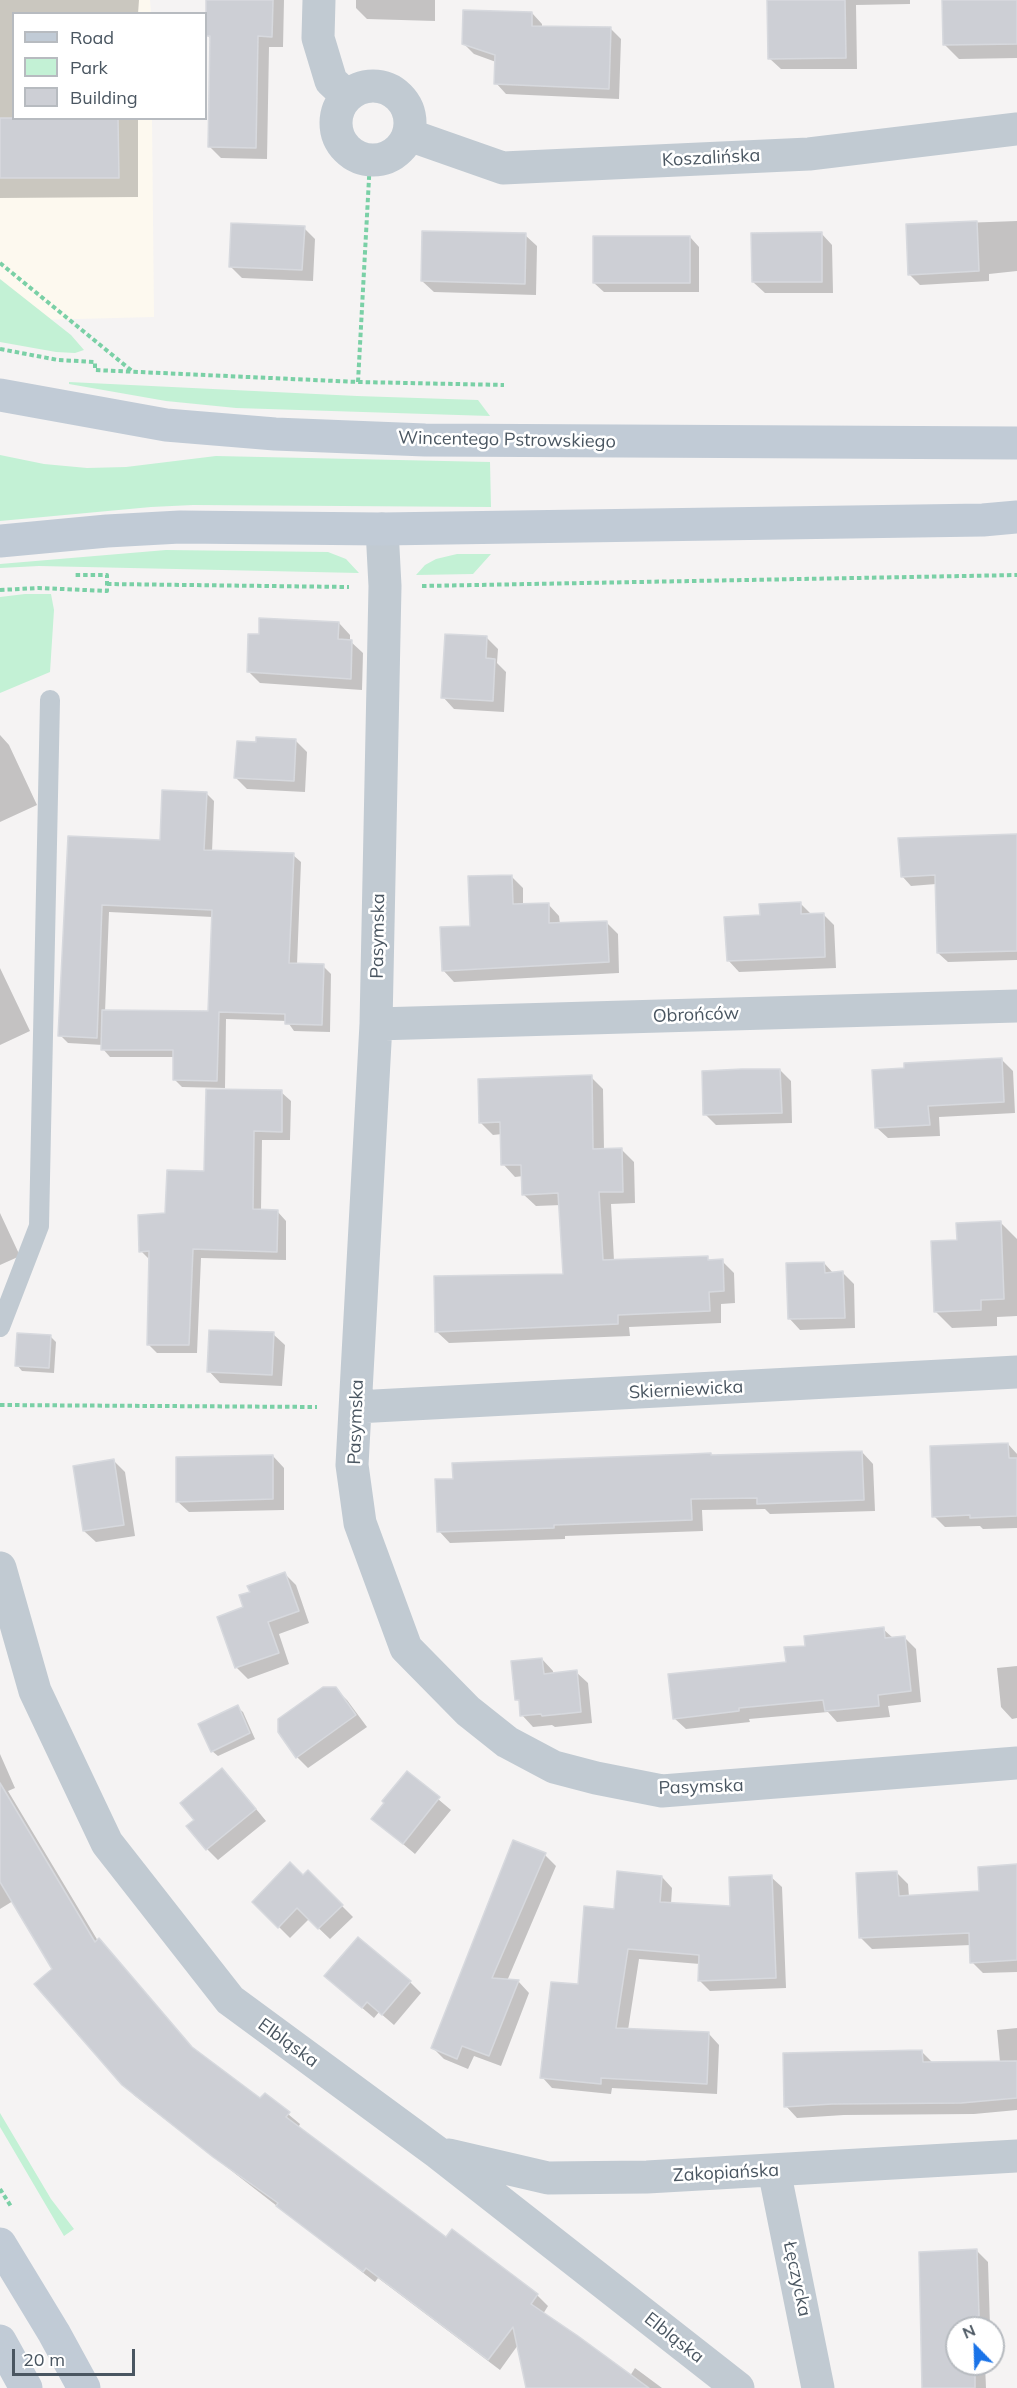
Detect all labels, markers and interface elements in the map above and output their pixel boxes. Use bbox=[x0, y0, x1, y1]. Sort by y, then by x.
legend bbox=[12, 12, 207, 120]
text: Road bbox=[70, 26, 114, 49]
text: Park bbox=[70, 56, 108, 79]
text: Building bbox=[70, 86, 138, 109]
street label: Koszalińska bbox=[661, 145, 761, 171]
street label: Wincentego Pstrowskiego bbox=[398, 427, 616, 453]
street label: Pasymska bbox=[366, 893, 390, 979]
street label: Obrońców bbox=[652, 1003, 740, 1027]
street label: Skierniewicka bbox=[628, 1376, 744, 1404]
street label: Pasymska bbox=[344, 1379, 368, 1465]
street label: Pasymska bbox=[658, 1775, 744, 1799]
street label: Elbląska bbox=[253, 2014, 323, 2072]
street label: Zakopiańska bbox=[673, 2159, 779, 2187]
street label: Łęczycka bbox=[779, 2240, 815, 2318]
street label: Elbląska bbox=[640, 2308, 708, 2368]
north arrow bbox=[945, 2316, 1005, 2376]
text: N bbox=[959, 2320, 978, 2343]
scale bar bbox=[15, 2337, 138, 2375]
text: 20 m bbox=[23, 2348, 65, 2371]

